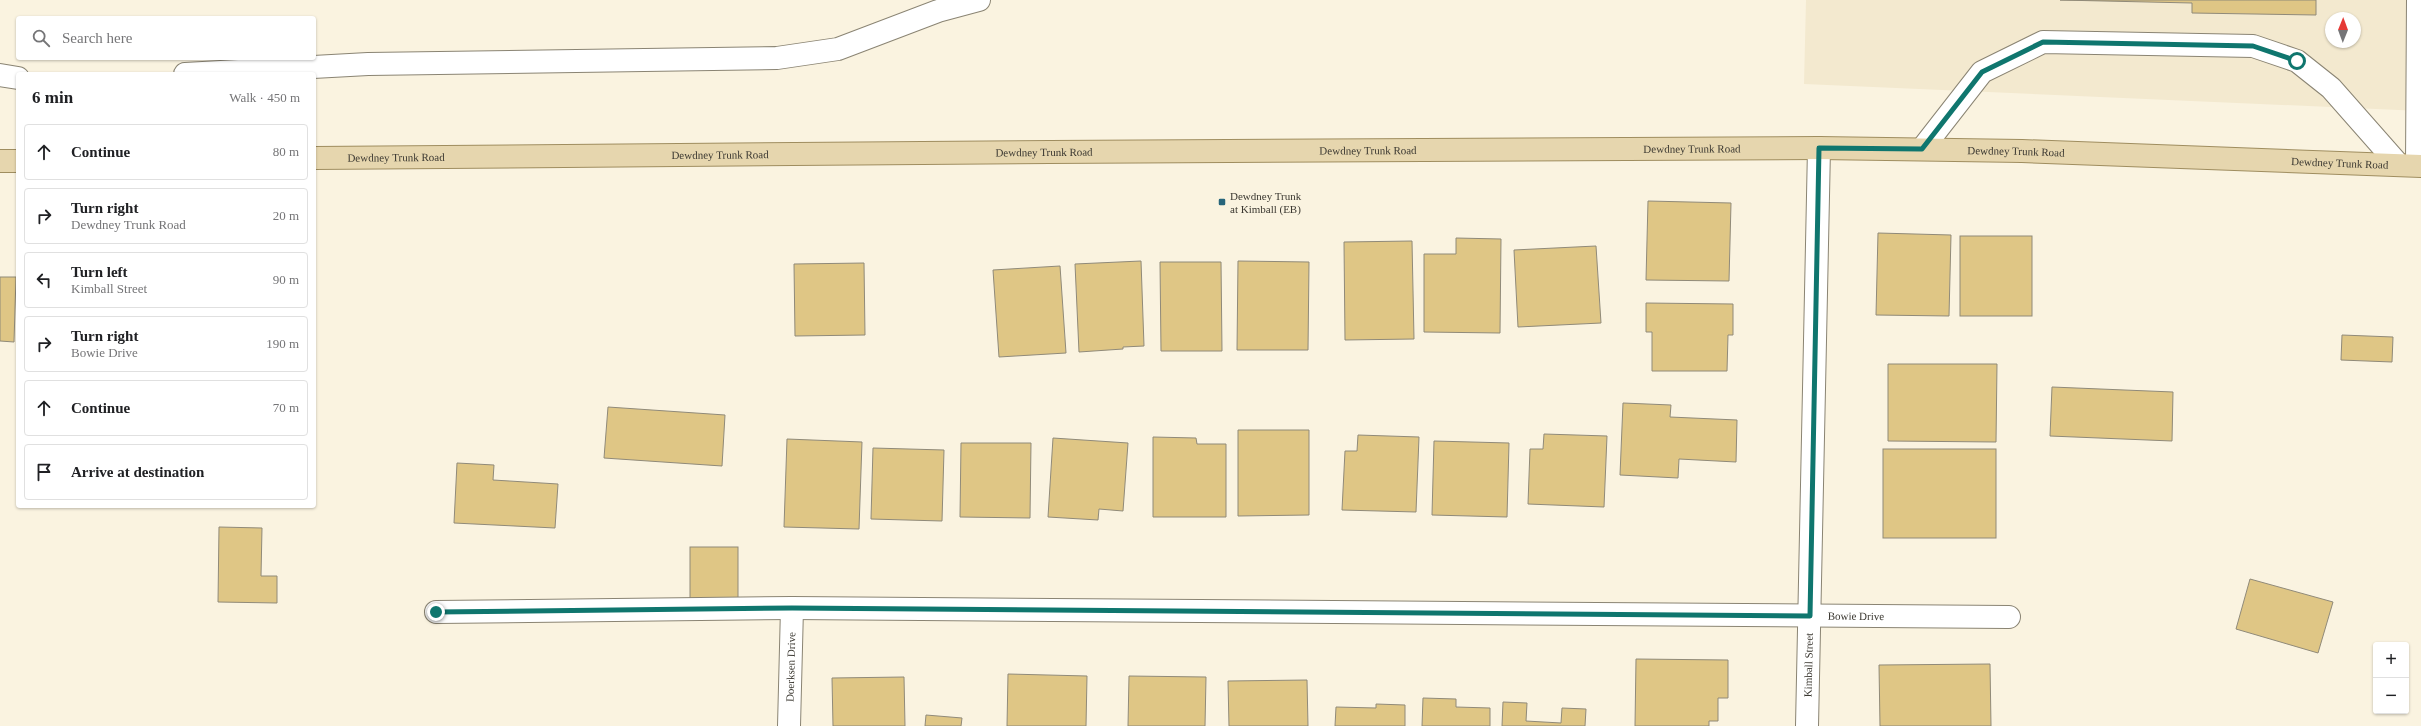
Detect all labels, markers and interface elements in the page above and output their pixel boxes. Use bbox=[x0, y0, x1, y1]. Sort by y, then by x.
north arrow bbox=[2325, 12, 2361, 48]
search box bbox=[16, 16, 316, 60]
icon: search bbox=[30, 27, 52, 49]
text: Search here bbox=[62, 30, 132, 46]
route start bbox=[2288, 52, 2306, 70]
text: 6 min bbox=[32, 88, 73, 107]
text: Walk · 450 m bbox=[229, 90, 300, 105]
icon: ahead bbox=[33, 141, 55, 163]
street label: Dewdney Trunk Road bbox=[1643, 142, 1741, 155]
text: Continue bbox=[71, 144, 130, 160]
text: 80 m bbox=[273, 144, 299, 159]
street label: Dewdney Trunk Road bbox=[1319, 144, 1417, 157]
street label: Dewdney Trunk Road bbox=[1967, 144, 2065, 159]
street label: Dewdney Trunk Road bbox=[995, 146, 1093, 158]
street label: Dewdney Trunk Road bbox=[671, 148, 769, 161]
street label: Dewdney Trunk Road bbox=[347, 151, 445, 164]
street label: Dewdney Trunk Road bbox=[2291, 155, 2389, 171]
place label: Dewdney Trunk at Kimball (EB) bbox=[1230, 190, 1302, 216]
marker: Dewdney Trunk at Kimball (EB) bbox=[1217, 197, 1227, 207]
text: Turn right bbox=[71, 200, 138, 216]
icon: right bbox=[33, 205, 55, 227]
text: 20 m bbox=[273, 208, 299, 223]
text: Dewdney Trunk Road bbox=[71, 217, 186, 232]
text: Turn left bbox=[71, 264, 128, 280]
icon: left bbox=[33, 269, 55, 291]
text: 90 m bbox=[273, 272, 299, 287]
text: Kimball Street bbox=[71, 281, 147, 296]
text: Turn right bbox=[71, 328, 138, 344]
icon: right bbox=[33, 333, 55, 355]
text: 190 m bbox=[266, 336, 299, 351]
text: Bowie Drive bbox=[71, 345, 138, 360]
icon: ahead bbox=[33, 397, 55, 419]
text: Continue bbox=[71, 400, 130, 416]
text: 70 m bbox=[273, 400, 299, 415]
icon: arrive bbox=[33, 461, 55, 483]
text: Arrive at destination bbox=[71, 464, 204, 480]
route end bbox=[427, 603, 445, 621]
street label: Bowie Drive bbox=[1828, 610, 1884, 622]
street label: Doerksen Drive bbox=[784, 632, 797, 702]
street label: Kimball Street bbox=[1802, 633, 1815, 697]
map controls bbox=[2373, 642, 2409, 714]
button: + bbox=[2373, 642, 2409, 678]
button: − bbox=[2373, 678, 2409, 714]

